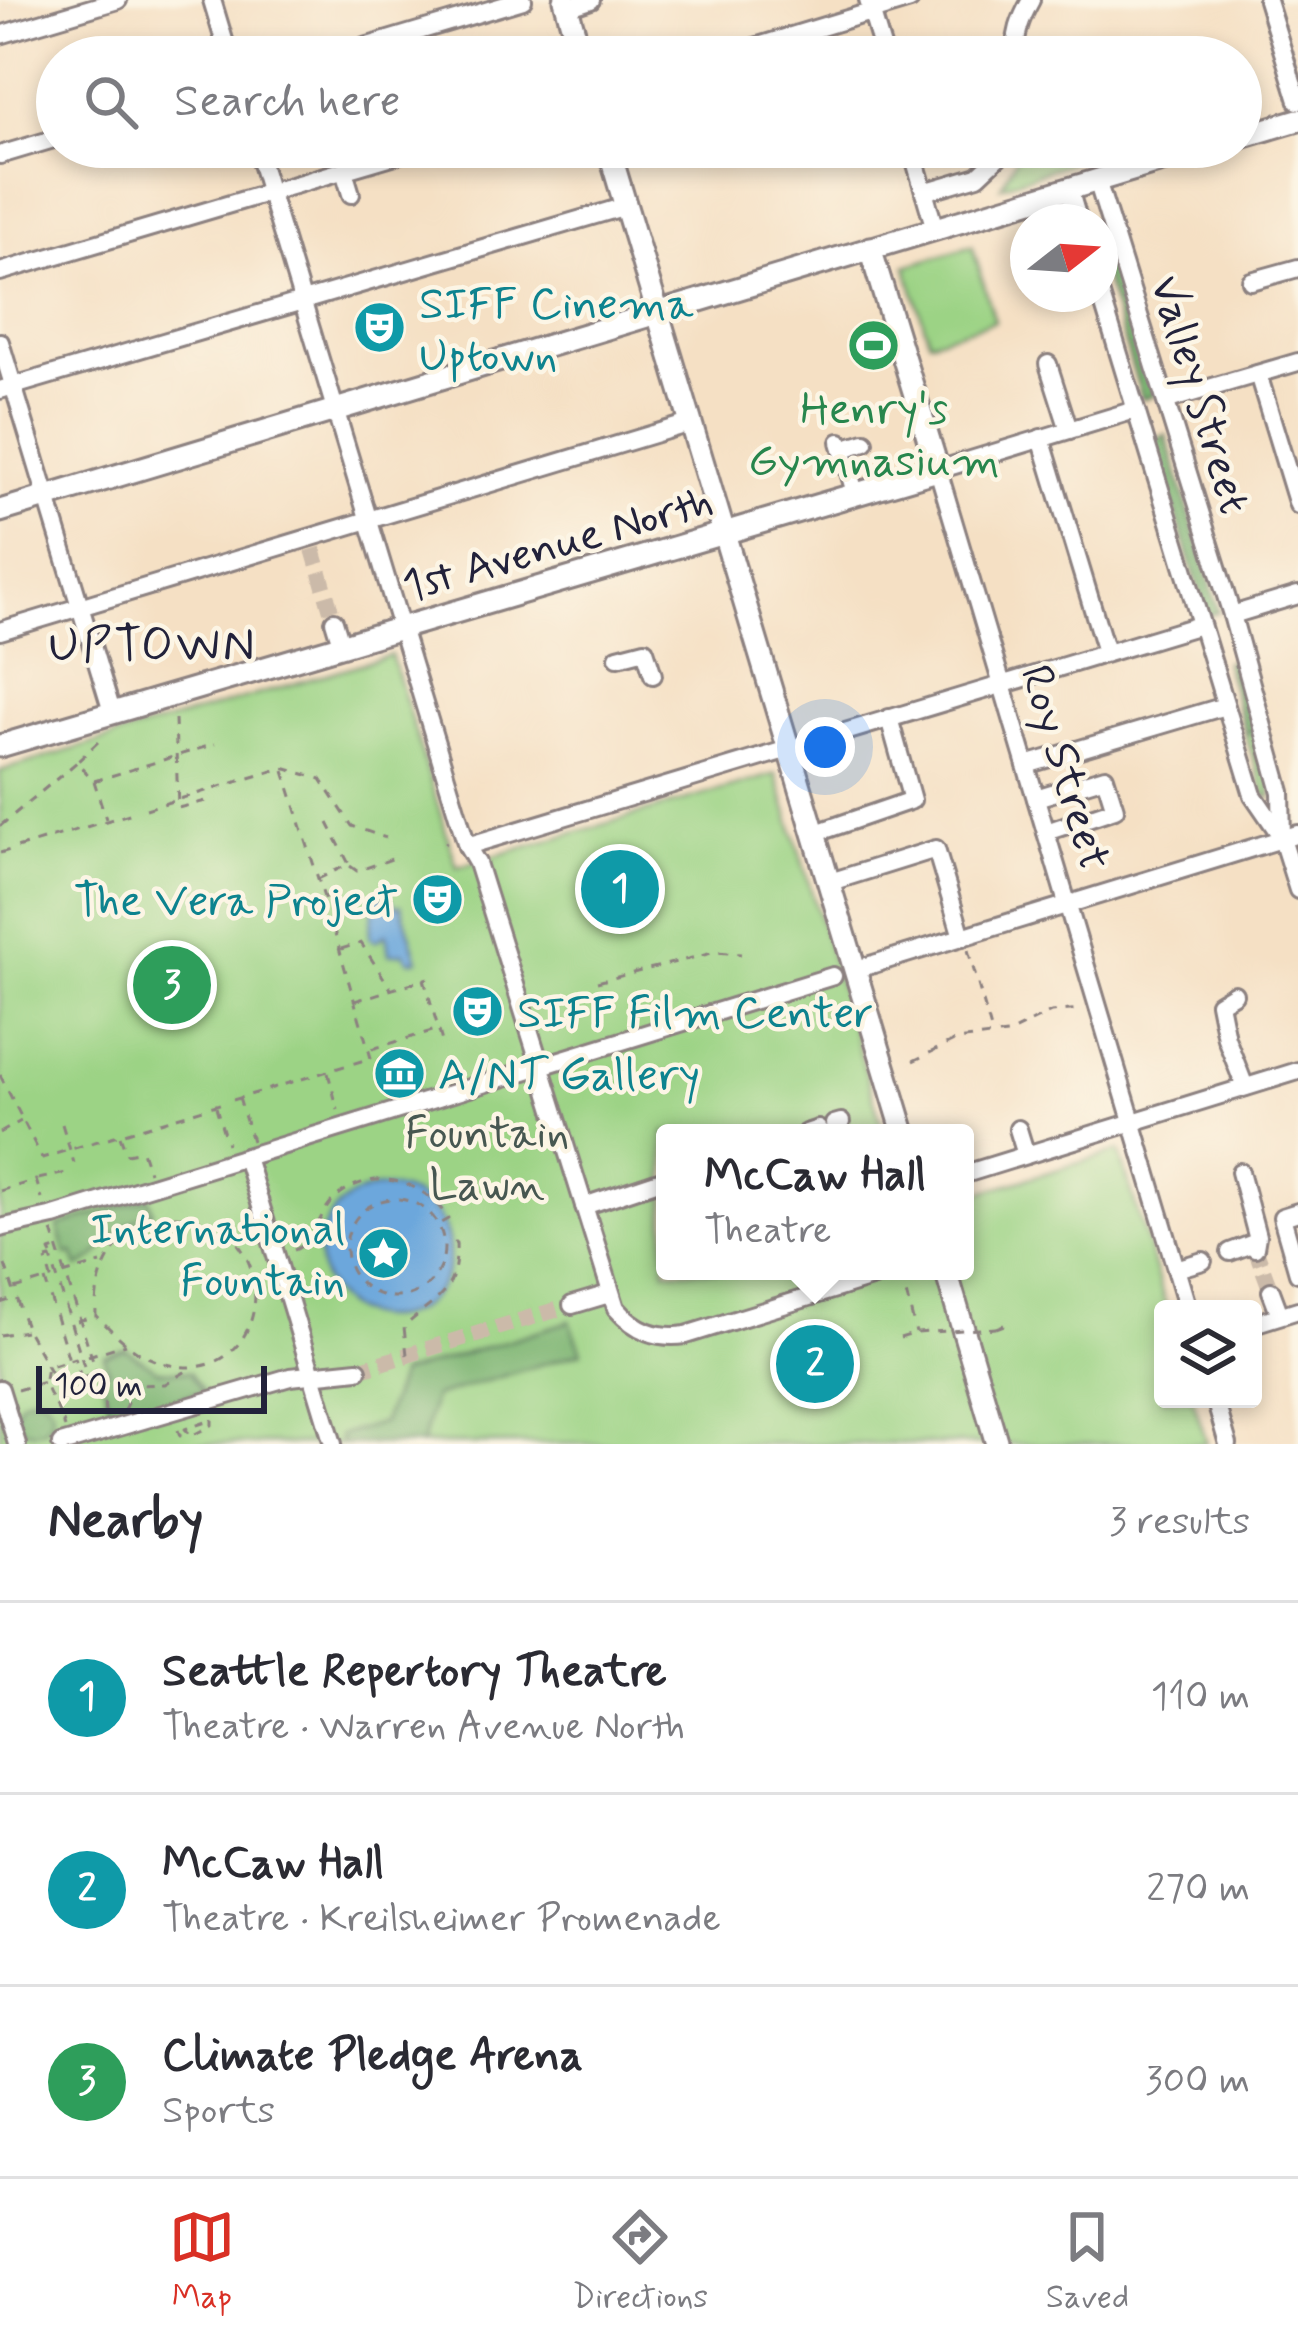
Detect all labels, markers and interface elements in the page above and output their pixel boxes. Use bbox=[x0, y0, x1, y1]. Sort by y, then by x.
search box bbox=[36, 36, 1262, 168]
icon: search bbox=[78, 69, 144, 135]
text: Search here bbox=[174, 73, 401, 132]
north arrow bbox=[1010, 204, 1118, 312]
street label: Valley Street bbox=[1134, 269, 1263, 521]
place label: SIFF Cinema Uptown bbox=[419, 276, 695, 387]
theatre icon: SIFF Cinema Uptown bbox=[352, 300, 408, 356]
sports icon: Henry's Gymnasium bbox=[846, 318, 902, 374]
place label: Henry's Gymnasium bbox=[748, 381, 1000, 492]
street label: 1st Avenue North bbox=[396, 473, 720, 618]
district label: UPTOWN bbox=[48, 615, 258, 678]
street label: Roy Street bbox=[1004, 658, 1123, 878]
your location bbox=[795, 717, 855, 777]
pin: 1 bbox=[581, 844, 659, 934]
theatre icon: The Vera Project bbox=[409, 871, 465, 927]
place label: The Vera Project bbox=[74, 873, 398, 932]
pin: 3 bbox=[133, 940, 211, 1030]
theatre icon: SIFF Film Center bbox=[450, 983, 506, 1039]
place label: SIFF Film Center bbox=[517, 985, 873, 1044]
museum icon: A/NT Gallery bbox=[371, 1045, 427, 1101]
place label: A/NT Gallery bbox=[438, 1047, 700, 1106]
park label: Fountain Lawn bbox=[405, 1105, 569, 1216]
popup bbox=[656, 1124, 974, 1280]
text: McCaw Hall bbox=[704, 1147, 926, 1206]
place label: International Fountain bbox=[90, 1201, 345, 1312]
text: Theatre bbox=[704, 1206, 831, 1257]
place icon: International Fountain bbox=[356, 1225, 412, 1281]
map controls bbox=[1154, 1300, 1262, 1408]
button: layers bbox=[1154, 1300, 1262, 1408]
pin: 2 bbox=[776, 1319, 854, 1409]
scale bar bbox=[36, 1360, 267, 1413]
text: 100 m bbox=[54, 1365, 143, 1409]
text: Nearby bbox=[48, 1489, 203, 1555]
text: 3 results bbox=[1109, 1497, 1250, 1548]
text: Seattle Repertory Theatre bbox=[162, 1643, 667, 1702]
text: 1 bbox=[78, 1672, 96, 1723]
text: 110 m bbox=[1151, 1672, 1250, 1723]
text: Theatre · Warren Avenue North bbox=[162, 1702, 685, 1753]
text: McCaw Hall bbox=[162, 1835, 384, 1894]
text: 2 bbox=[77, 1864, 97, 1915]
text: 270 m bbox=[1146, 1864, 1250, 1915]
text: Theatre · Kreilsheimer Promenade bbox=[162, 1894, 721, 1945]
text: Climate Pledge Arena bbox=[162, 2027, 583, 2086]
text: 3 bbox=[78, 2056, 96, 2107]
text: 300 m bbox=[1145, 2056, 1250, 2107]
text: Sports bbox=[162, 2086, 275, 2137]
tab: Map bbox=[169, 2204, 235, 2320]
tab: Directions bbox=[572, 2204, 708, 2320]
tab: Saved bbox=[1046, 2204, 1129, 2320]

